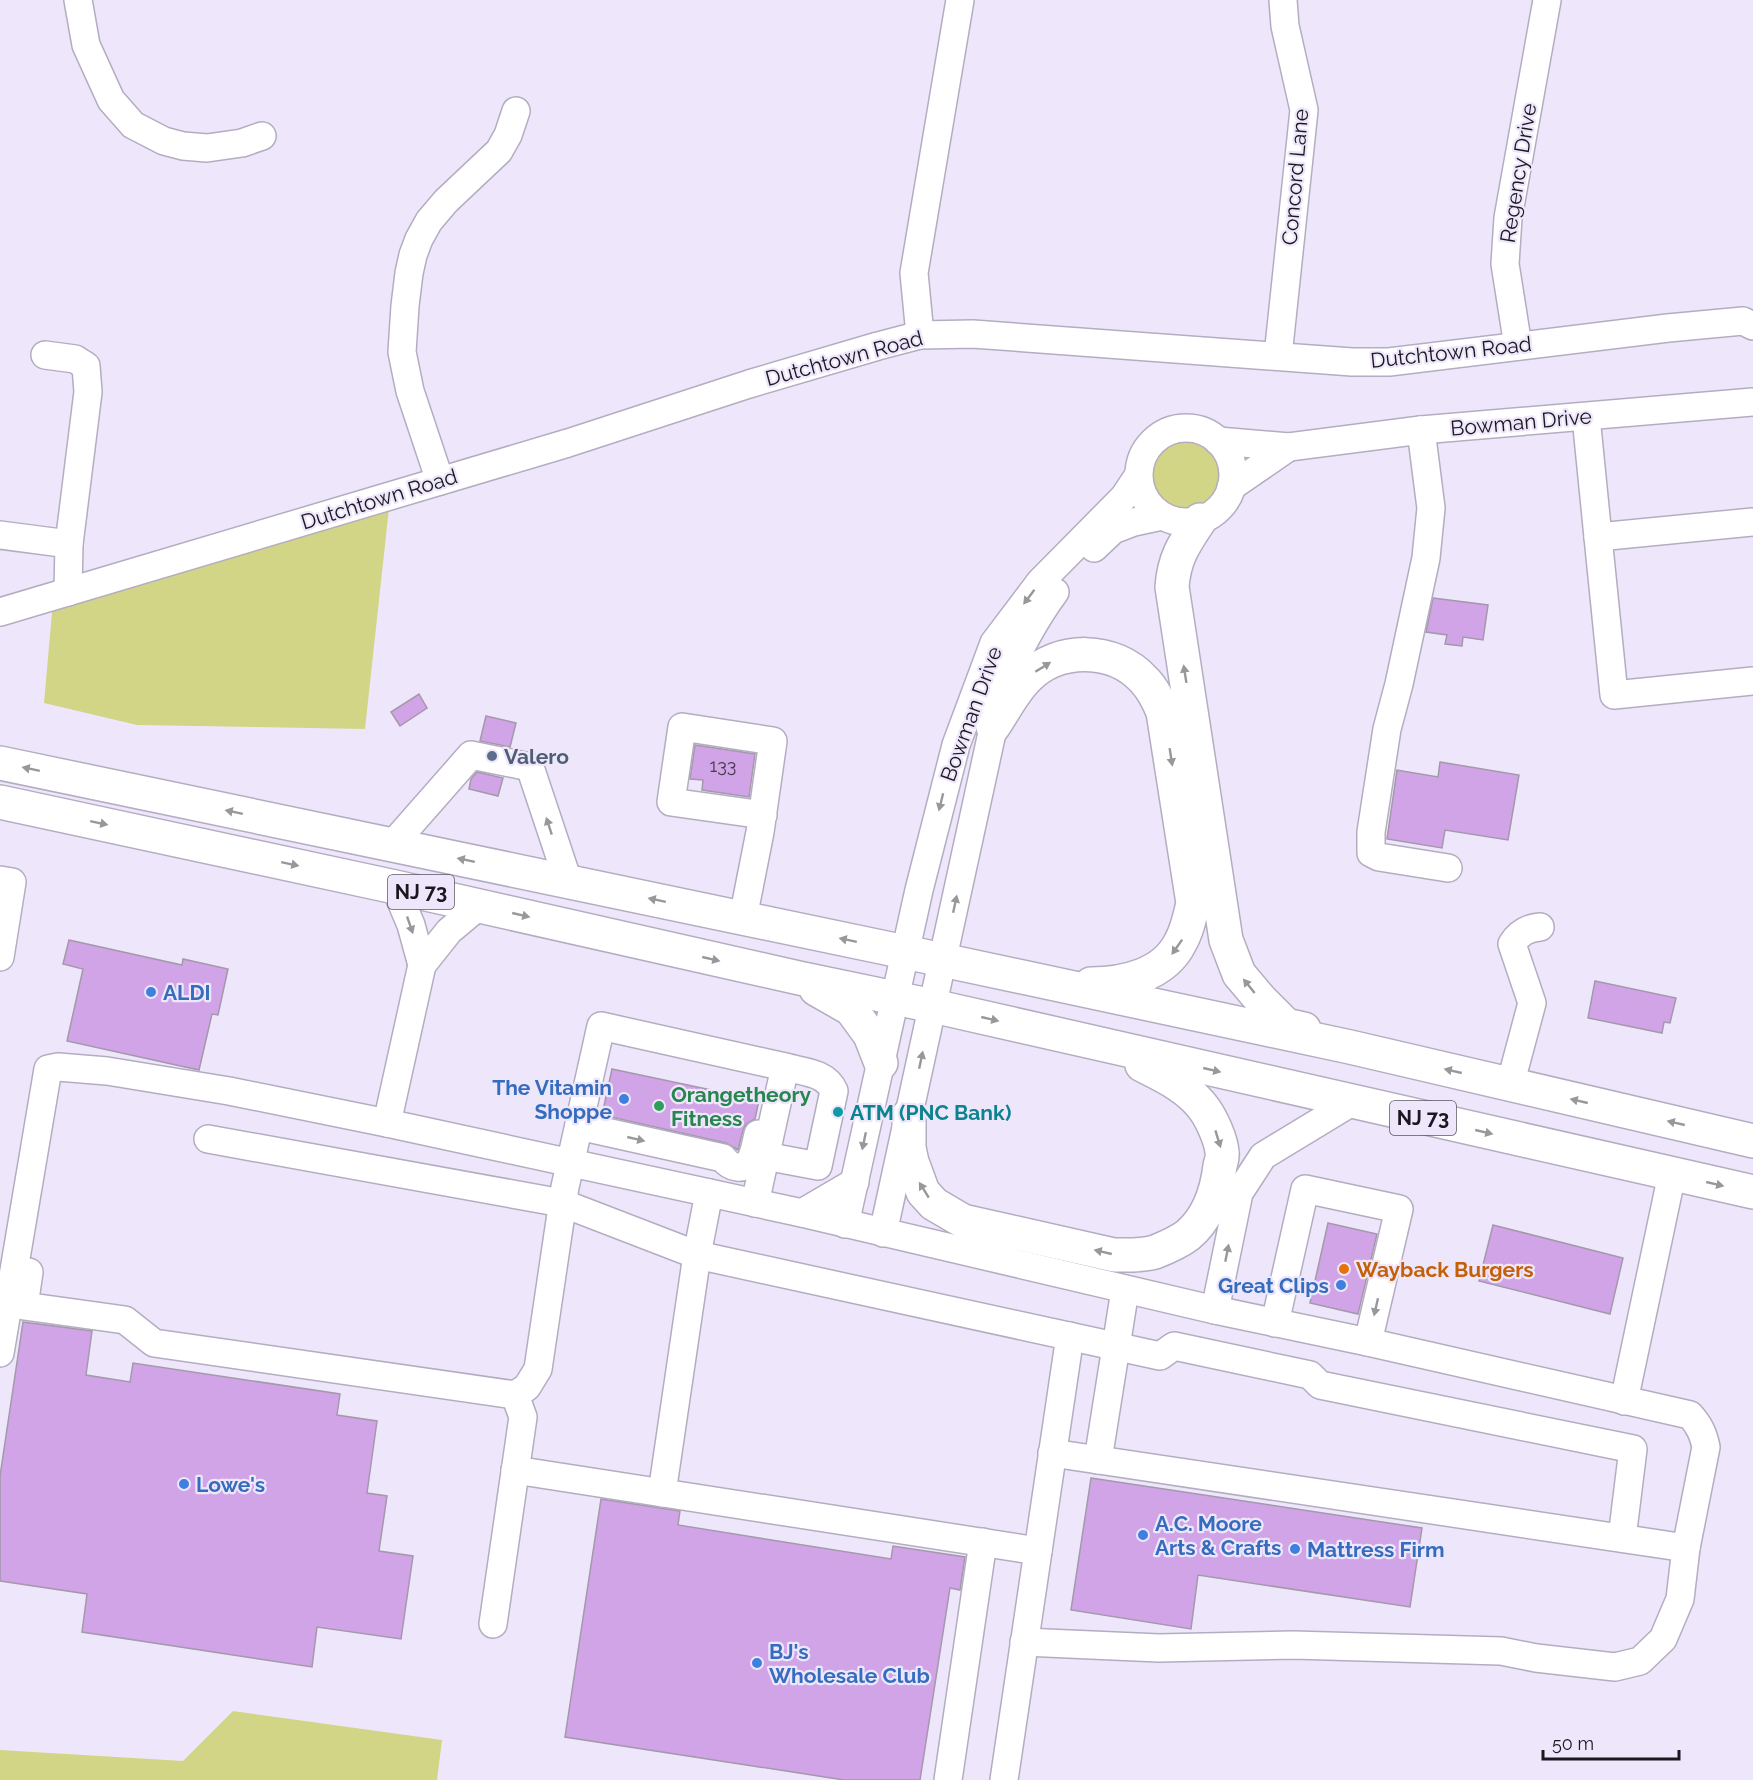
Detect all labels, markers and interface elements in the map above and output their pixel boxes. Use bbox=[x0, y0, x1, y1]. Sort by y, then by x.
street label: Regency Drive bbox=[1495, 101, 1541, 245]
street label: Concord Lane bbox=[1277, 108, 1313, 246]
street label: Dutchtown Road bbox=[763, 325, 925, 391]
street label: Dutchtown Road bbox=[1369, 331, 1533, 373]
street label: Bowman Drive bbox=[1449, 403, 1593, 441]
street label: Dutchtown Road bbox=[298, 463, 460, 535]
one-way arrow bbox=[1023, 590, 1035, 605]
street label: Bowman Drive bbox=[935, 643, 1007, 785]
one-way arrow bbox=[1035, 661, 1051, 672]
one-way arrow bbox=[1181, 664, 1190, 683]
place label: Valero bbox=[504, 744, 569, 769]
one-way arrow bbox=[1166, 748, 1175, 767]
marker: Valero bbox=[485, 749, 499, 763]
house number: 133 bbox=[710, 755, 736, 776]
one-way arrow bbox=[22, 764, 40, 774]
one-way arrow bbox=[936, 793, 946, 811]
one-way arrow bbox=[224, 807, 243, 816]
one-way arrow bbox=[544, 817, 553, 835]
one-way arrow bbox=[90, 819, 109, 828]
one-way arrow bbox=[457, 855, 476, 864]
one-way arrow bbox=[281, 860, 300, 869]
road number: NJ 73 bbox=[388, 875, 454, 909]
one-way arrow bbox=[951, 894, 960, 913]
one-way arrow bbox=[648, 895, 667, 904]
one-way arrow bbox=[512, 911, 530, 921]
one-way arrow bbox=[406, 916, 416, 934]
one-way arrow bbox=[839, 934, 857, 944]
one-way arrow bbox=[1171, 938, 1183, 954]
one-way arrow bbox=[702, 954, 721, 964]
one-way arrow bbox=[1243, 979, 1256, 994]
place label: ALDI bbox=[163, 980, 210, 1005]
marker: ALDI bbox=[144, 985, 158, 999]
one-way arrow bbox=[981, 1015, 1000, 1024]
one-way arrow bbox=[917, 1051, 926, 1070]
one-way arrow bbox=[1203, 1066, 1222, 1075]
one-way arrow bbox=[1444, 1066, 1463, 1076]
place label: The Vitamin Shoppe bbox=[492, 1075, 612, 1124]
place label: Orangetheory Fitness bbox=[671, 1082, 812, 1131]
marker: The Vitamin Shoppe bbox=[617, 1092, 631, 1106]
one-way arrow bbox=[1570, 1096, 1589, 1105]
marker: Orangetheory Fitness bbox=[652, 1099, 666, 1113]
place label: ATM (PNC Bank) bbox=[850, 1100, 1011, 1125]
road number: NJ 73 bbox=[1390, 1101, 1456, 1135]
marker: ATM (PNC Bank) bbox=[831, 1105, 845, 1119]
one-way arrow bbox=[1666, 1118, 1685, 1128]
one-way arrow bbox=[1475, 1127, 1493, 1137]
one-way arrow bbox=[1214, 1130, 1223, 1148]
one-way arrow bbox=[858, 1132, 868, 1150]
one-way arrow bbox=[627, 1134, 646, 1144]
one-way arrow bbox=[1706, 1179, 1725, 1189]
one-way arrow bbox=[918, 1182, 929, 1198]
one-way arrow bbox=[1223, 1243, 1232, 1262]
one-way arrow bbox=[1094, 1247, 1113, 1257]
place label: Wayback Burgers bbox=[1356, 1257, 1534, 1282]
marker: Wayback Burgers bbox=[1337, 1262, 1351, 1276]
place label: Great Clips bbox=[1218, 1273, 1329, 1298]
marker: Great Clips bbox=[1334, 1278, 1348, 1292]
one-way arrow bbox=[1371, 1298, 1381, 1317]
place label: Lowe's bbox=[196, 1472, 265, 1497]
marker: Lowe's bbox=[177, 1477, 191, 1491]
place label: A.C. Moore Arts & Crafts bbox=[1155, 1511, 1281, 1560]
marker: A.C. Moore Arts & Crafts bbox=[1136, 1528, 1150, 1542]
place label: Mattress Firm bbox=[1307, 1537, 1445, 1562]
marker: Mattress Firm bbox=[1288, 1542, 1302, 1556]
place label: BJ's Wholesale Club bbox=[769, 1639, 930, 1688]
marker: BJ's Wholesale Club bbox=[750, 1656, 764, 1670]
scale bar bbox=[1543, 1723, 1680, 1761]
text: 50 m bbox=[1552, 1733, 1594, 1754]

